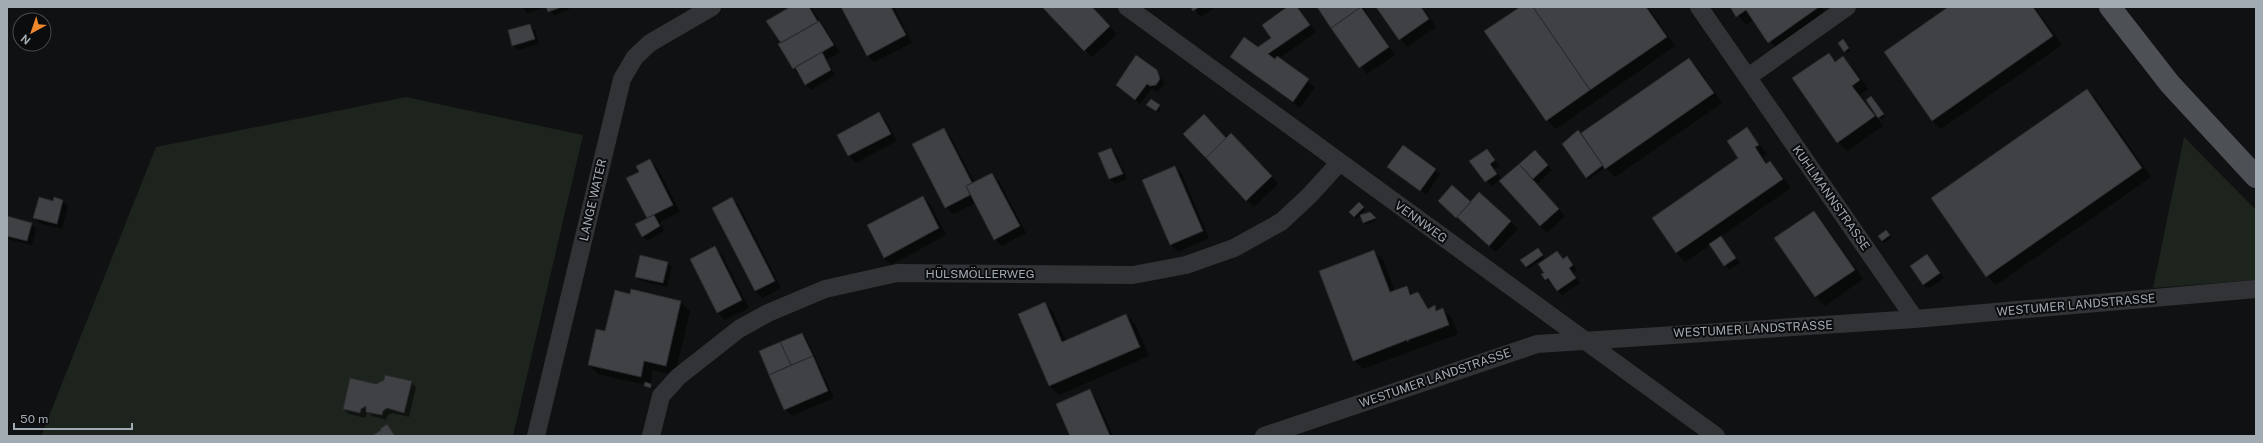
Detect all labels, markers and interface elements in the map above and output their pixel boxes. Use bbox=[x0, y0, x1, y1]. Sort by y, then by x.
north arrow bbox=[12, 12, 52, 52]
text: N bbox=[18, 32, 33, 47]
street label: KUHLMANNSTRASSE bbox=[1789, 143, 1873, 253]
street label: LANGE WATER bbox=[577, 158, 609, 242]
street label: VENNWEG bbox=[1392, 198, 1450, 246]
street label: HÜLSMÖLLERWEG bbox=[926, 267, 1034, 281]
street label: WESTUMER LANDSTRASSE bbox=[1996, 291, 2156, 319]
street label: WESTUMER LANDSTRASSE bbox=[1673, 318, 1833, 340]
street label: WESTUMER LANDSTRASSE bbox=[1357, 345, 1513, 411]
scale bar bbox=[14, 405, 132, 431]
text: 50 m bbox=[20, 412, 48, 426]

